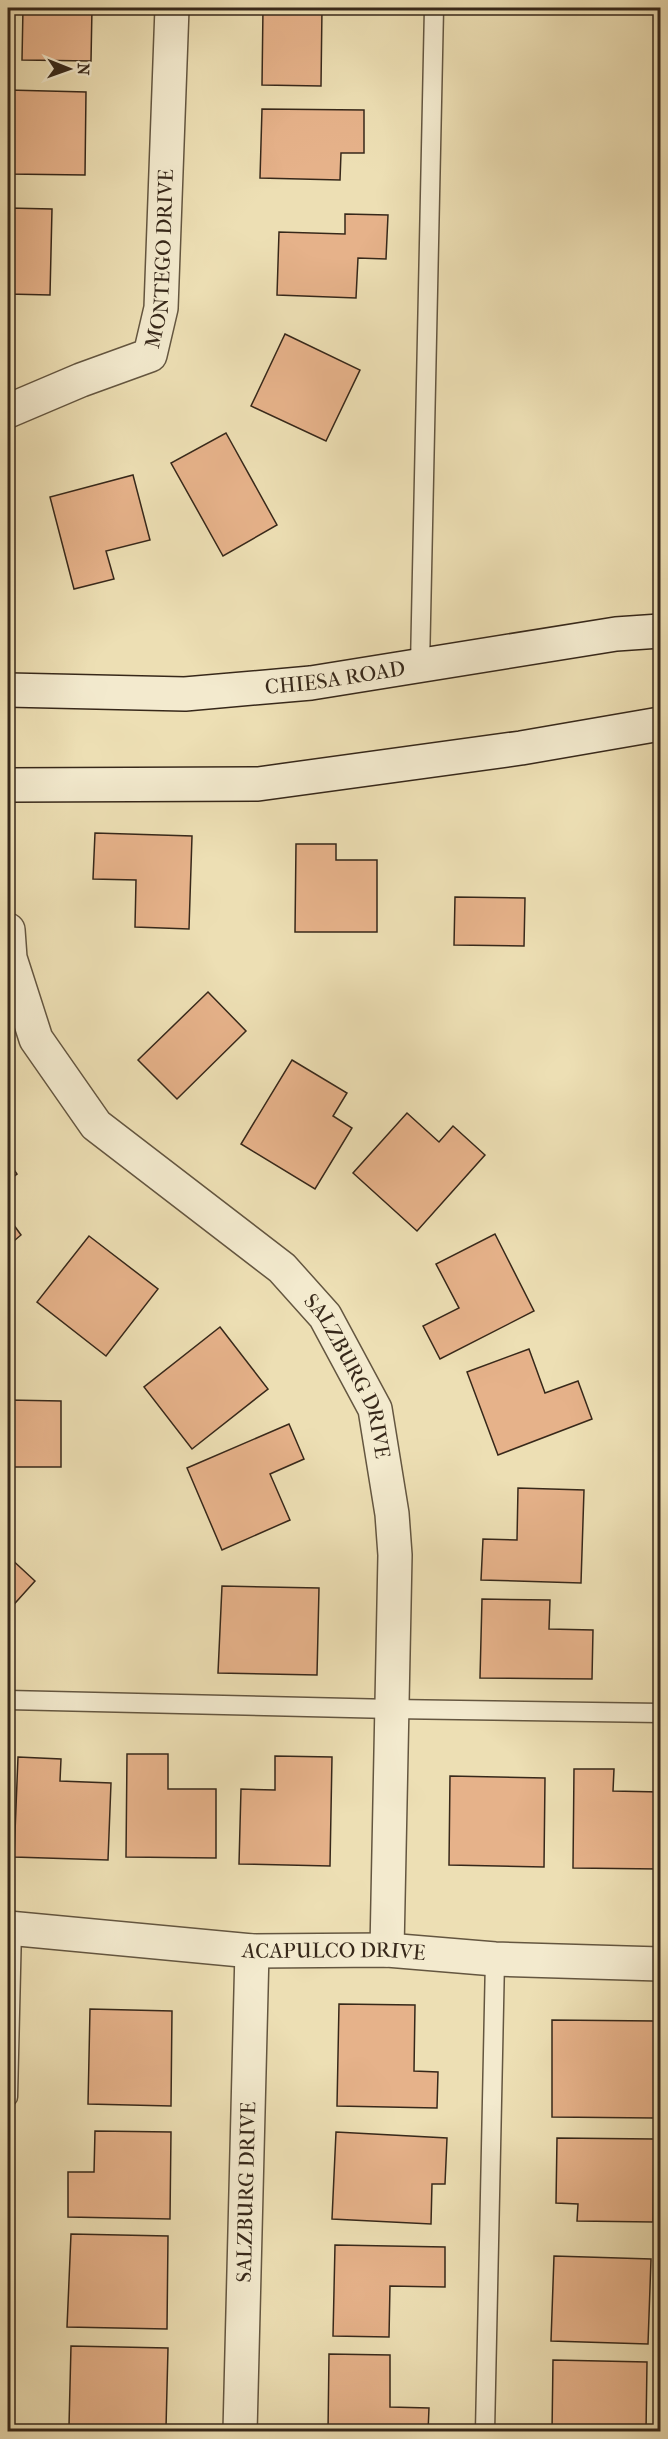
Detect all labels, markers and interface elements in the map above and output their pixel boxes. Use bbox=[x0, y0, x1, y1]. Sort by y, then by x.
north arrow bbox=[39, 39, 99, 99]
text: N bbox=[74, 63, 93, 76]
street label: MONTEGO DRIVE bbox=[140, 168, 178, 351]
street label: CHIESA ROAD bbox=[264, 656, 407, 699]
street label: SALZBURG DRIVE bbox=[299, 1289, 395, 1460]
street label: ACAPULCO DRIVE bbox=[240, 1938, 427, 1965]
street label: SALZBURG DRIVE bbox=[232, 2101, 260, 2283]

